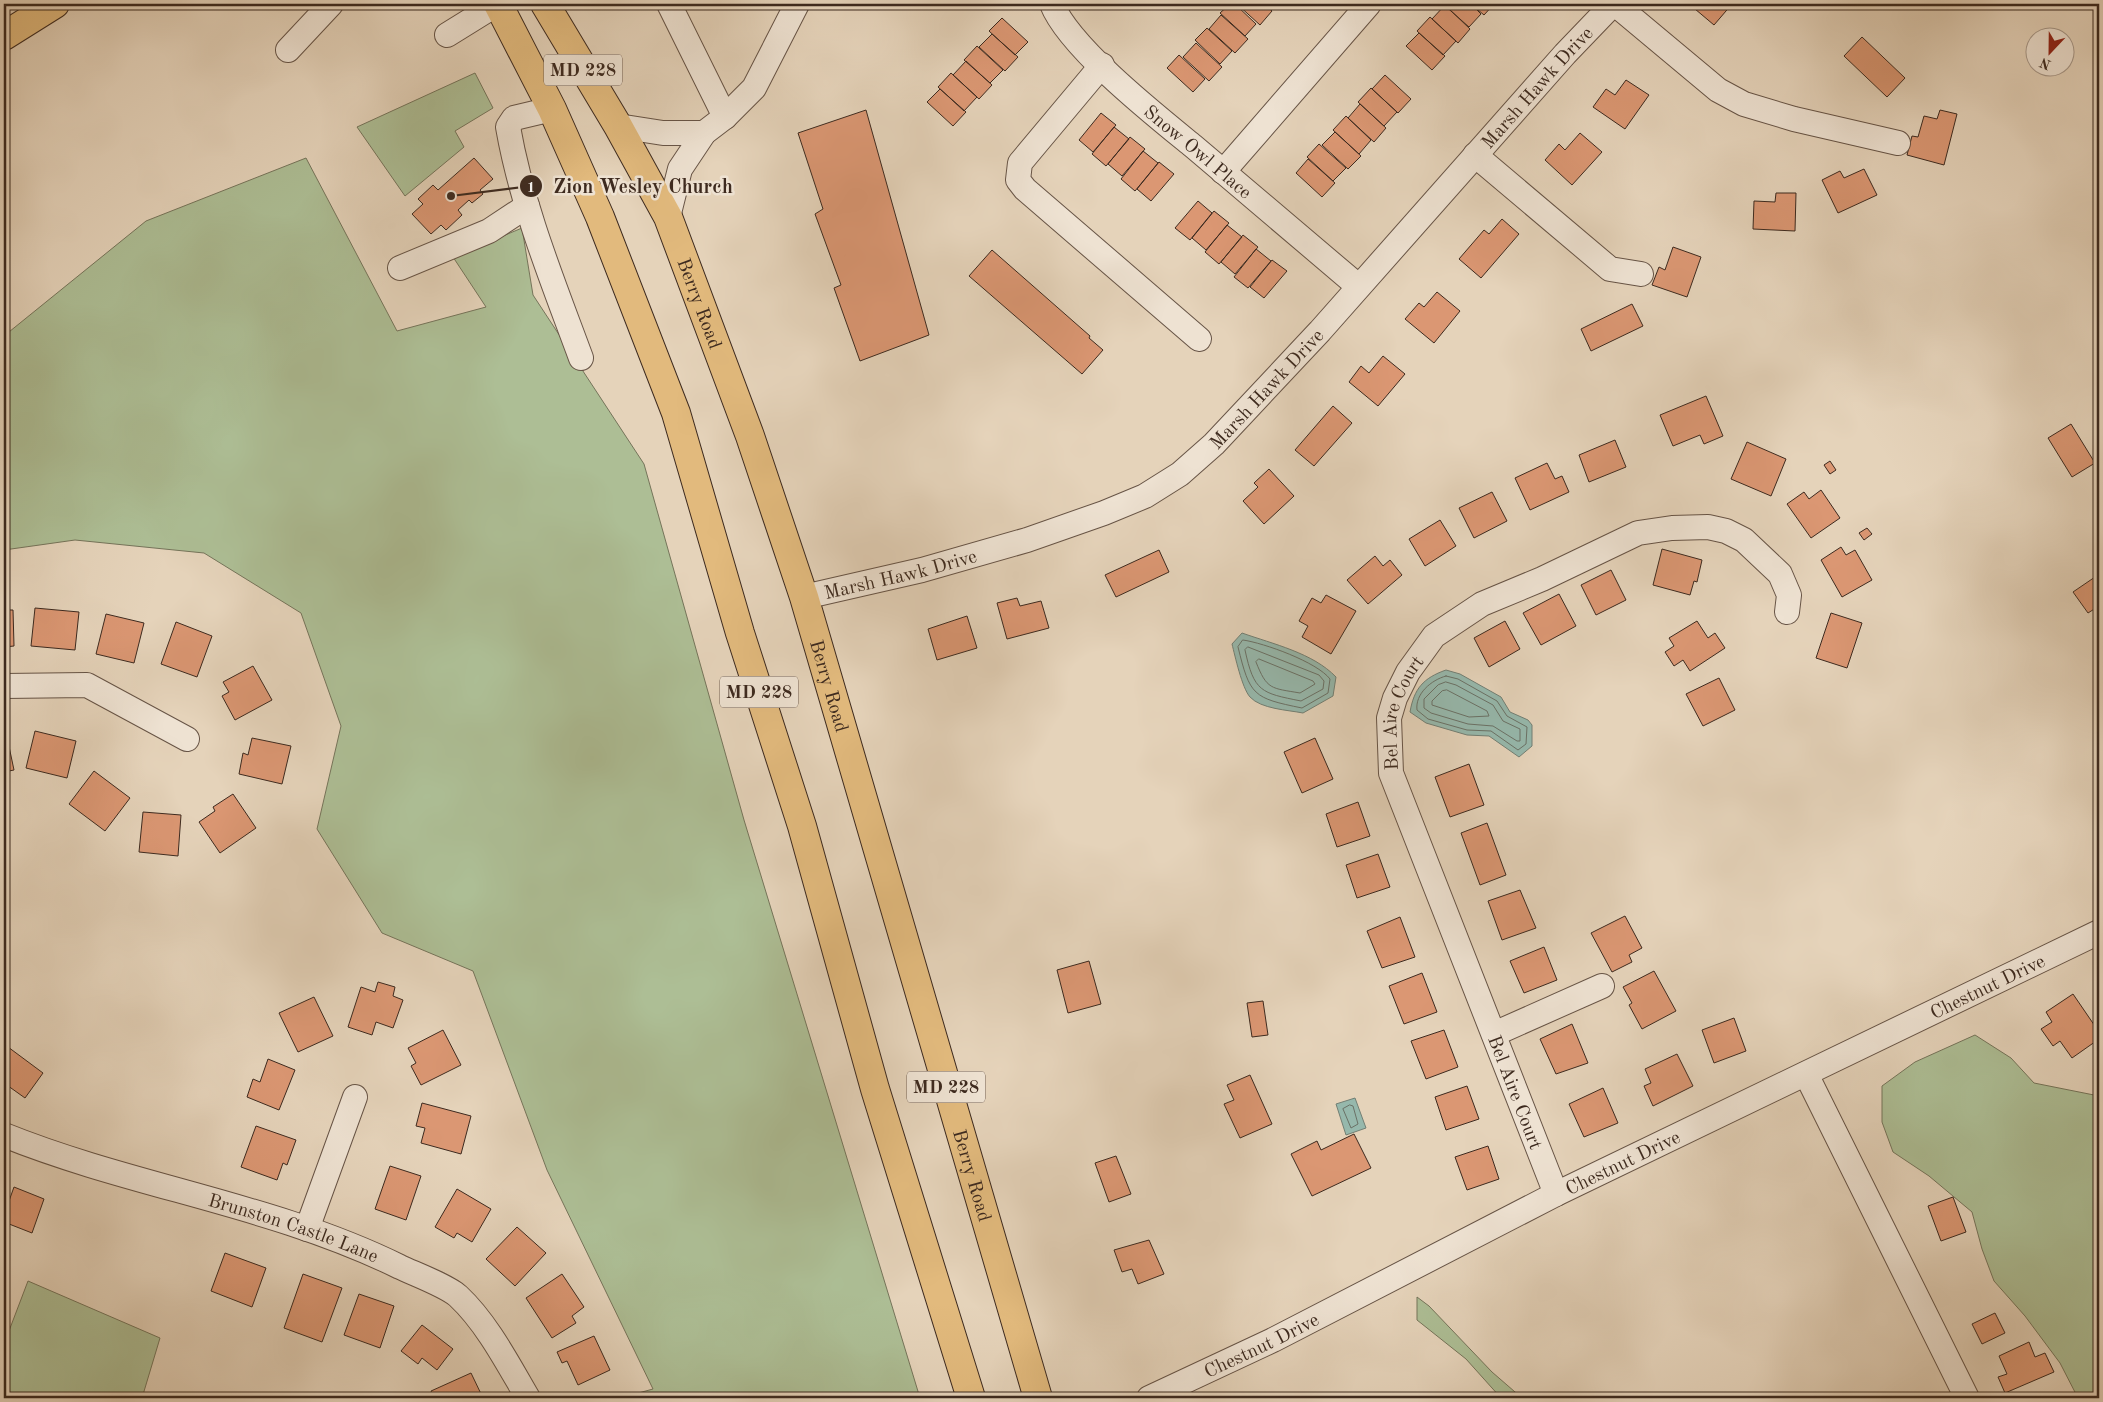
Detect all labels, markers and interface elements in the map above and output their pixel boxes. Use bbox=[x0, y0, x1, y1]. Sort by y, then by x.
street label: Marsh Hawk Drive bbox=[1479, 24, 1598, 153]
north arrow bbox=[2026, 28, 2076, 78]
road number: MD 228 bbox=[544, 54, 622, 86]
text: N bbox=[2038, 55, 2053, 72]
street label: Snow Owl Place bbox=[1139, 103, 1254, 204]
callout: Zion Wesley Church bbox=[519, 169, 743, 204]
text: Zion Wesley Church bbox=[553, 178, 733, 198]
text: 1 bbox=[527, 181, 535, 196]
street label: Berry Road bbox=[672, 256, 724, 352]
street label: Marsh Hawk Drive bbox=[1207, 327, 1328, 454]
street label: Marsh Hawk Drive bbox=[823, 548, 979, 604]
street label: Berry Road bbox=[805, 638, 850, 735]
street label: Bel Aire Court bbox=[1382, 653, 1428, 771]
road number: MD 228 bbox=[720, 676, 798, 708]
street label: Chestnut Drive bbox=[1928, 953, 2049, 1024]
street label: Bel Aire Court bbox=[1483, 1033, 1544, 1153]
road number: MD 228 bbox=[907, 1072, 985, 1102]
street label: Berry Road bbox=[948, 1127, 993, 1224]
street label: Chestnut Drive bbox=[1563, 1129, 1684, 1200]
street label: Brunston Castle Lane bbox=[206, 1192, 381, 1267]
street label: Chestnut Drive bbox=[1202, 1311, 1323, 1383]

